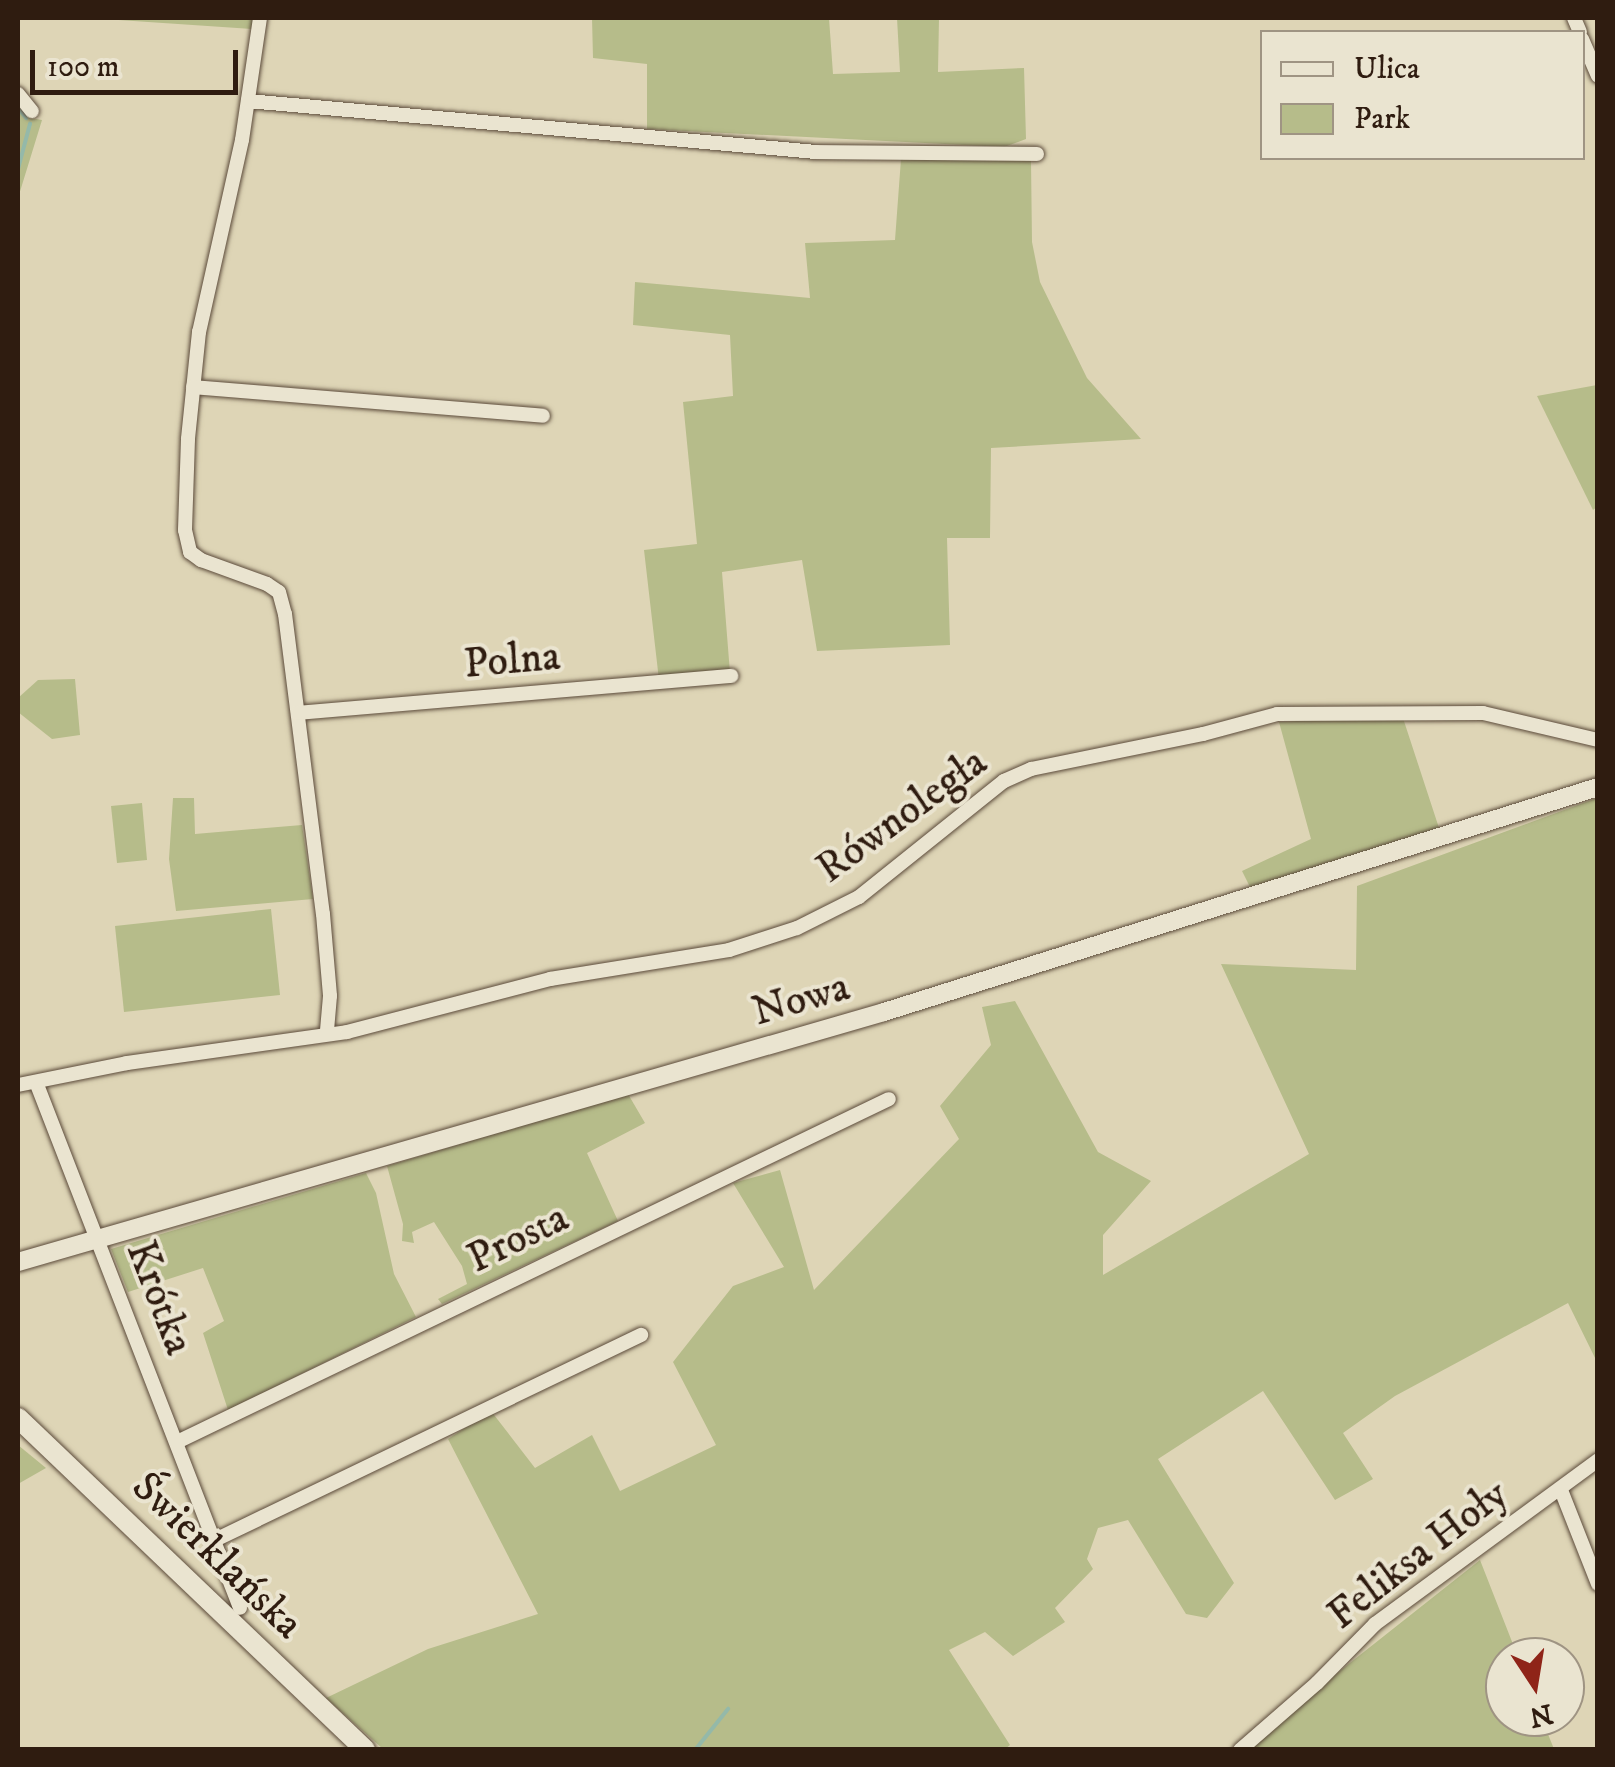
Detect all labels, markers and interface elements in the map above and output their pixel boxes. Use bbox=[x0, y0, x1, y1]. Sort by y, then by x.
scale bar bbox=[35, 30, 242, 92]
legend bbox=[1260, 30, 1585, 160]
text: 100 m bbox=[47, 49, 119, 86]
text: Ulica bbox=[1354, 51, 1420, 88]
text: Park bbox=[1354, 101, 1410, 138]
street label: Polna bbox=[462, 632, 562, 690]
street label: Równoległa bbox=[807, 737, 997, 895]
street label: Nowa bbox=[747, 962, 855, 1038]
street label: Prosta bbox=[459, 1193, 577, 1285]
street label: Krótka bbox=[114, 1234, 204, 1362]
street label: Świerklańska bbox=[121, 1462, 313, 1650]
street label: Feliksa Hoły bbox=[1318, 1469, 1518, 1641]
north arrow bbox=[1485, 1637, 1585, 1737]
text: N bbox=[1526, 1695, 1556, 1734]

